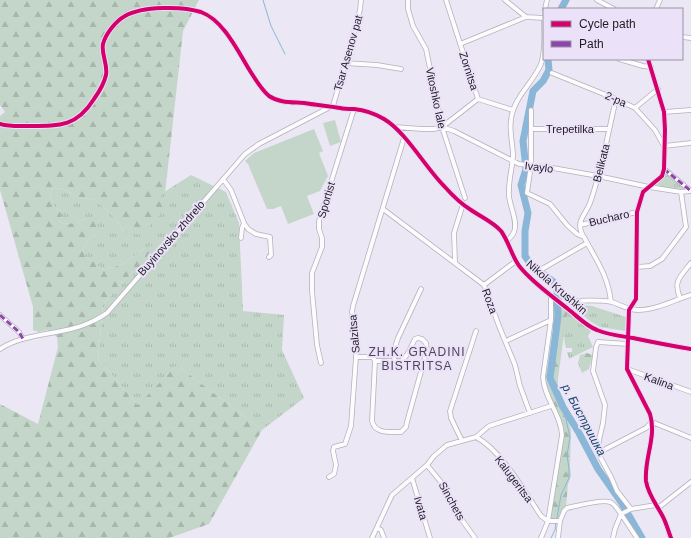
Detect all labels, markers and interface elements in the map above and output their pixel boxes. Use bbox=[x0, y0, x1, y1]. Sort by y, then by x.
legend bbox=[543, 8, 683, 60]
street label: Tsar Asenov pat bbox=[331, 14, 365, 92]
text: Cycle path bbox=[579, 17, 636, 31]
text: Path bbox=[579, 37, 604, 51]
street label: Zornitsa bbox=[457, 50, 481, 93]
street label: Vitoshko lale bbox=[424, 66, 448, 130]
street label: 2-ра bbox=[603, 89, 629, 109]
street label: Trepetilka bbox=[546, 123, 595, 135]
street label: Belikata bbox=[590, 142, 612, 183]
street label: Ivaylo bbox=[524, 159, 554, 175]
street label: Sportist bbox=[315, 180, 337, 220]
street label: Buyinovsko zhdrelo bbox=[135, 198, 207, 278]
street label: Bucharo bbox=[588, 208, 630, 228]
street label: Nikola Krushkin bbox=[524, 257, 590, 317]
street label: Roza bbox=[480, 287, 500, 316]
street label: Salzitsa bbox=[346, 313, 362, 354]
district label: ZH.K. GRADINI BISTRITSA bbox=[368, 345, 466, 373]
street label: Kalina bbox=[643, 370, 676, 392]
water label: р. Бистришка bbox=[559, 381, 609, 459]
street label: Kalugeritsa bbox=[493, 453, 536, 505]
street label: Sinchets bbox=[437, 480, 468, 523]
street label: Ivata bbox=[412, 495, 430, 522]

